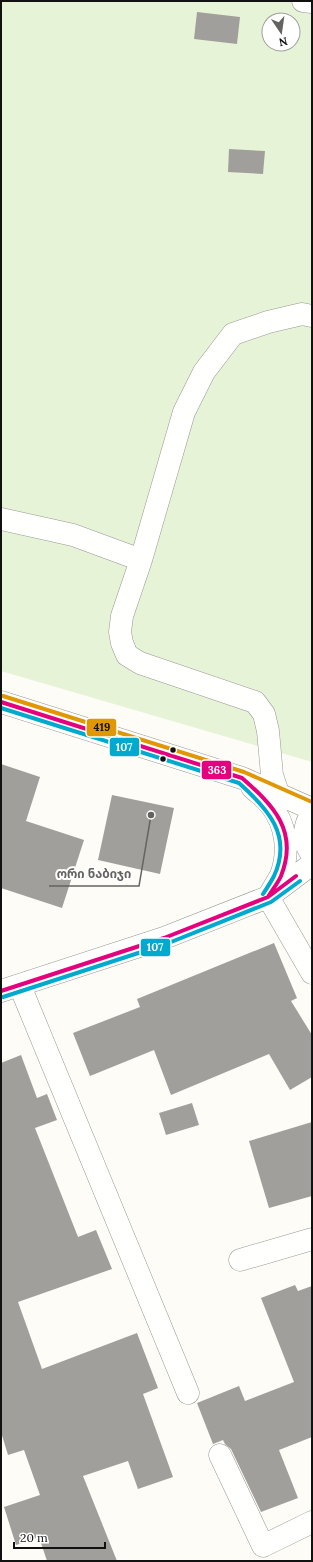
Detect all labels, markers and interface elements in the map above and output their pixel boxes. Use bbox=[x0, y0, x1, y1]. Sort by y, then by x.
north arrow bbox=[261, 12, 301, 52]
text: N bbox=[277, 34, 289, 50]
line badge: 419 bbox=[86, 718, 117, 737]
text: 419 bbox=[94, 720, 110, 734]
line badge: 107 bbox=[109, 737, 140, 757]
text: 107 bbox=[116, 740, 132, 754]
unlabelled marker bbox=[168, 745, 178, 755]
unlabelled marker bbox=[158, 754, 168, 764]
line badge: 363 bbox=[201, 760, 232, 780]
text: 363 bbox=[208, 763, 226, 777]
callout: ორი ნაბიჯი bbox=[49, 862, 139, 886]
text: ორი ნაბიჯი bbox=[57, 866, 131, 881]
line badge: 107 bbox=[140, 938, 171, 957]
text: 107 bbox=[147, 940, 163, 954]
scale bar bbox=[14, 1524, 105, 1550]
text: 20 m bbox=[20, 1530, 48, 1545]

